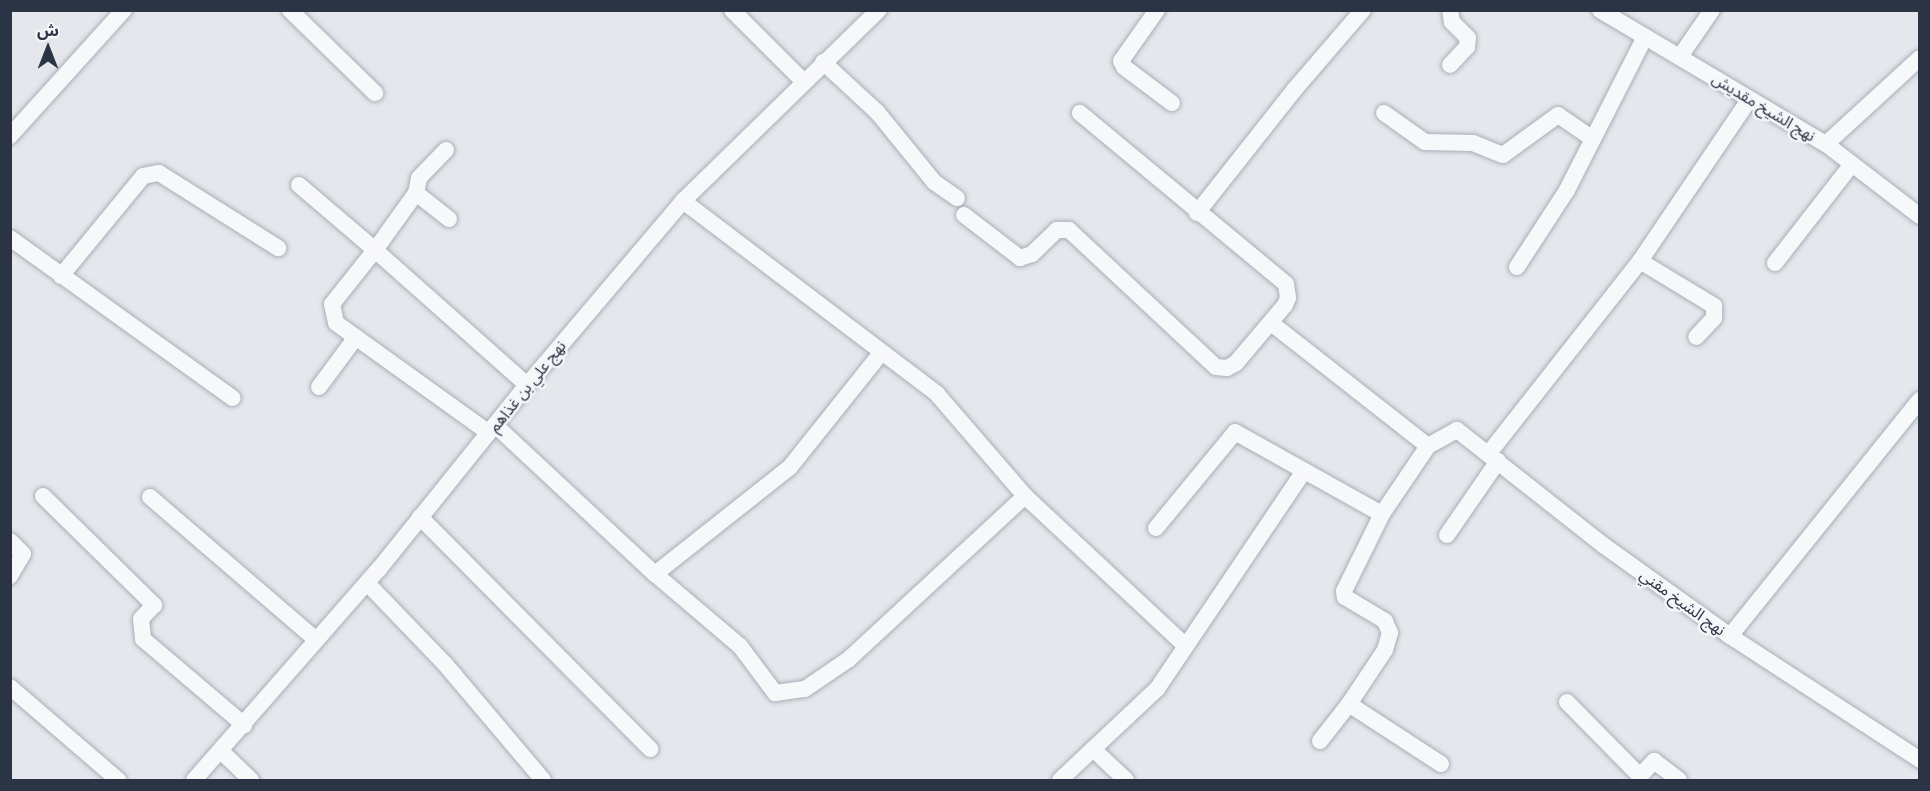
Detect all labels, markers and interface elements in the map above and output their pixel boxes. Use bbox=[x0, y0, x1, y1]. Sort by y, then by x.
north arrow bbox=[18, 18, 78, 78]
text: ش bbox=[37, 20, 59, 40]
street label: نهج الشيخ مقديش bbox=[1709, 69, 1819, 145]
street label: نهج علي بن غذاهم bbox=[484, 336, 570, 436]
street label: نهج الشيخ مقني bbox=[1636, 565, 1730, 639]

